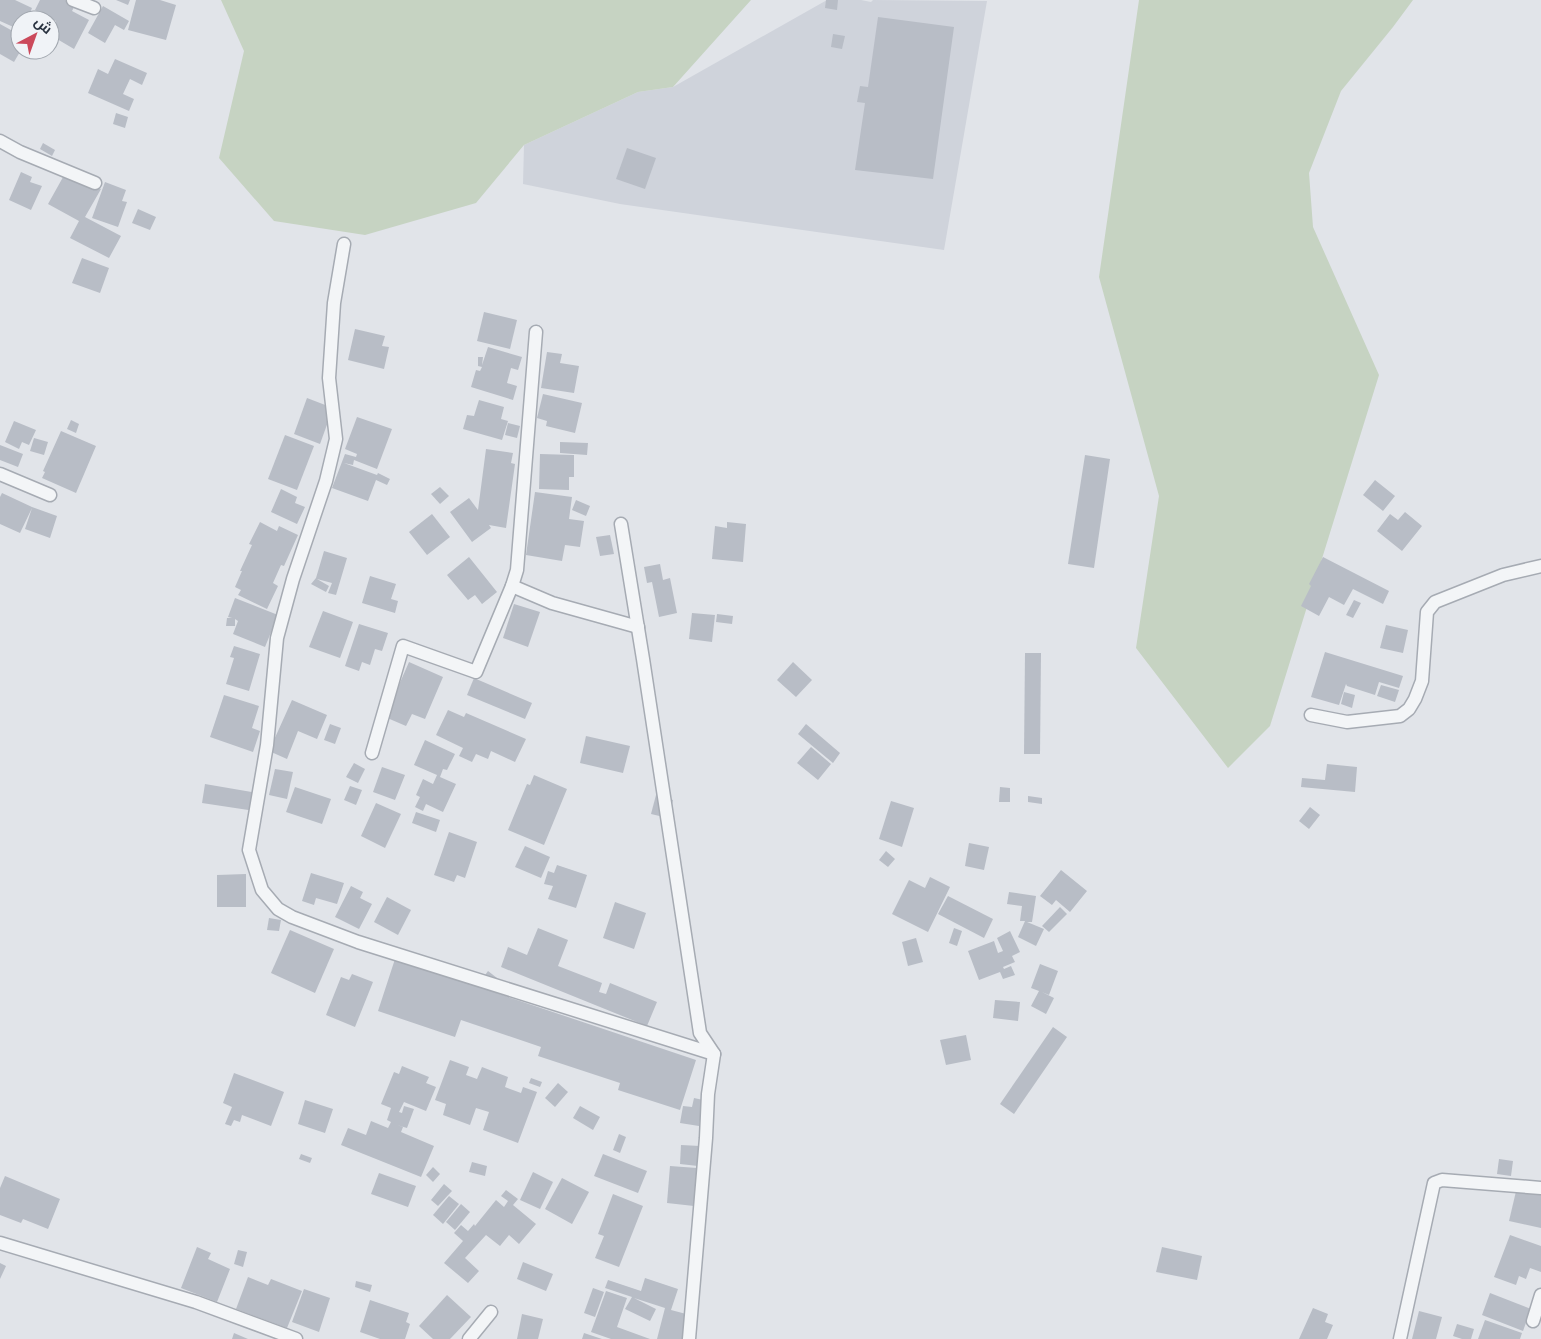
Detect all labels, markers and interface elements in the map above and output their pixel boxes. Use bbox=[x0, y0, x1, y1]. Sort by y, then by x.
north arrow bbox=[10, 10, 60, 60]
text: ش bbox=[31, 13, 56, 38]

